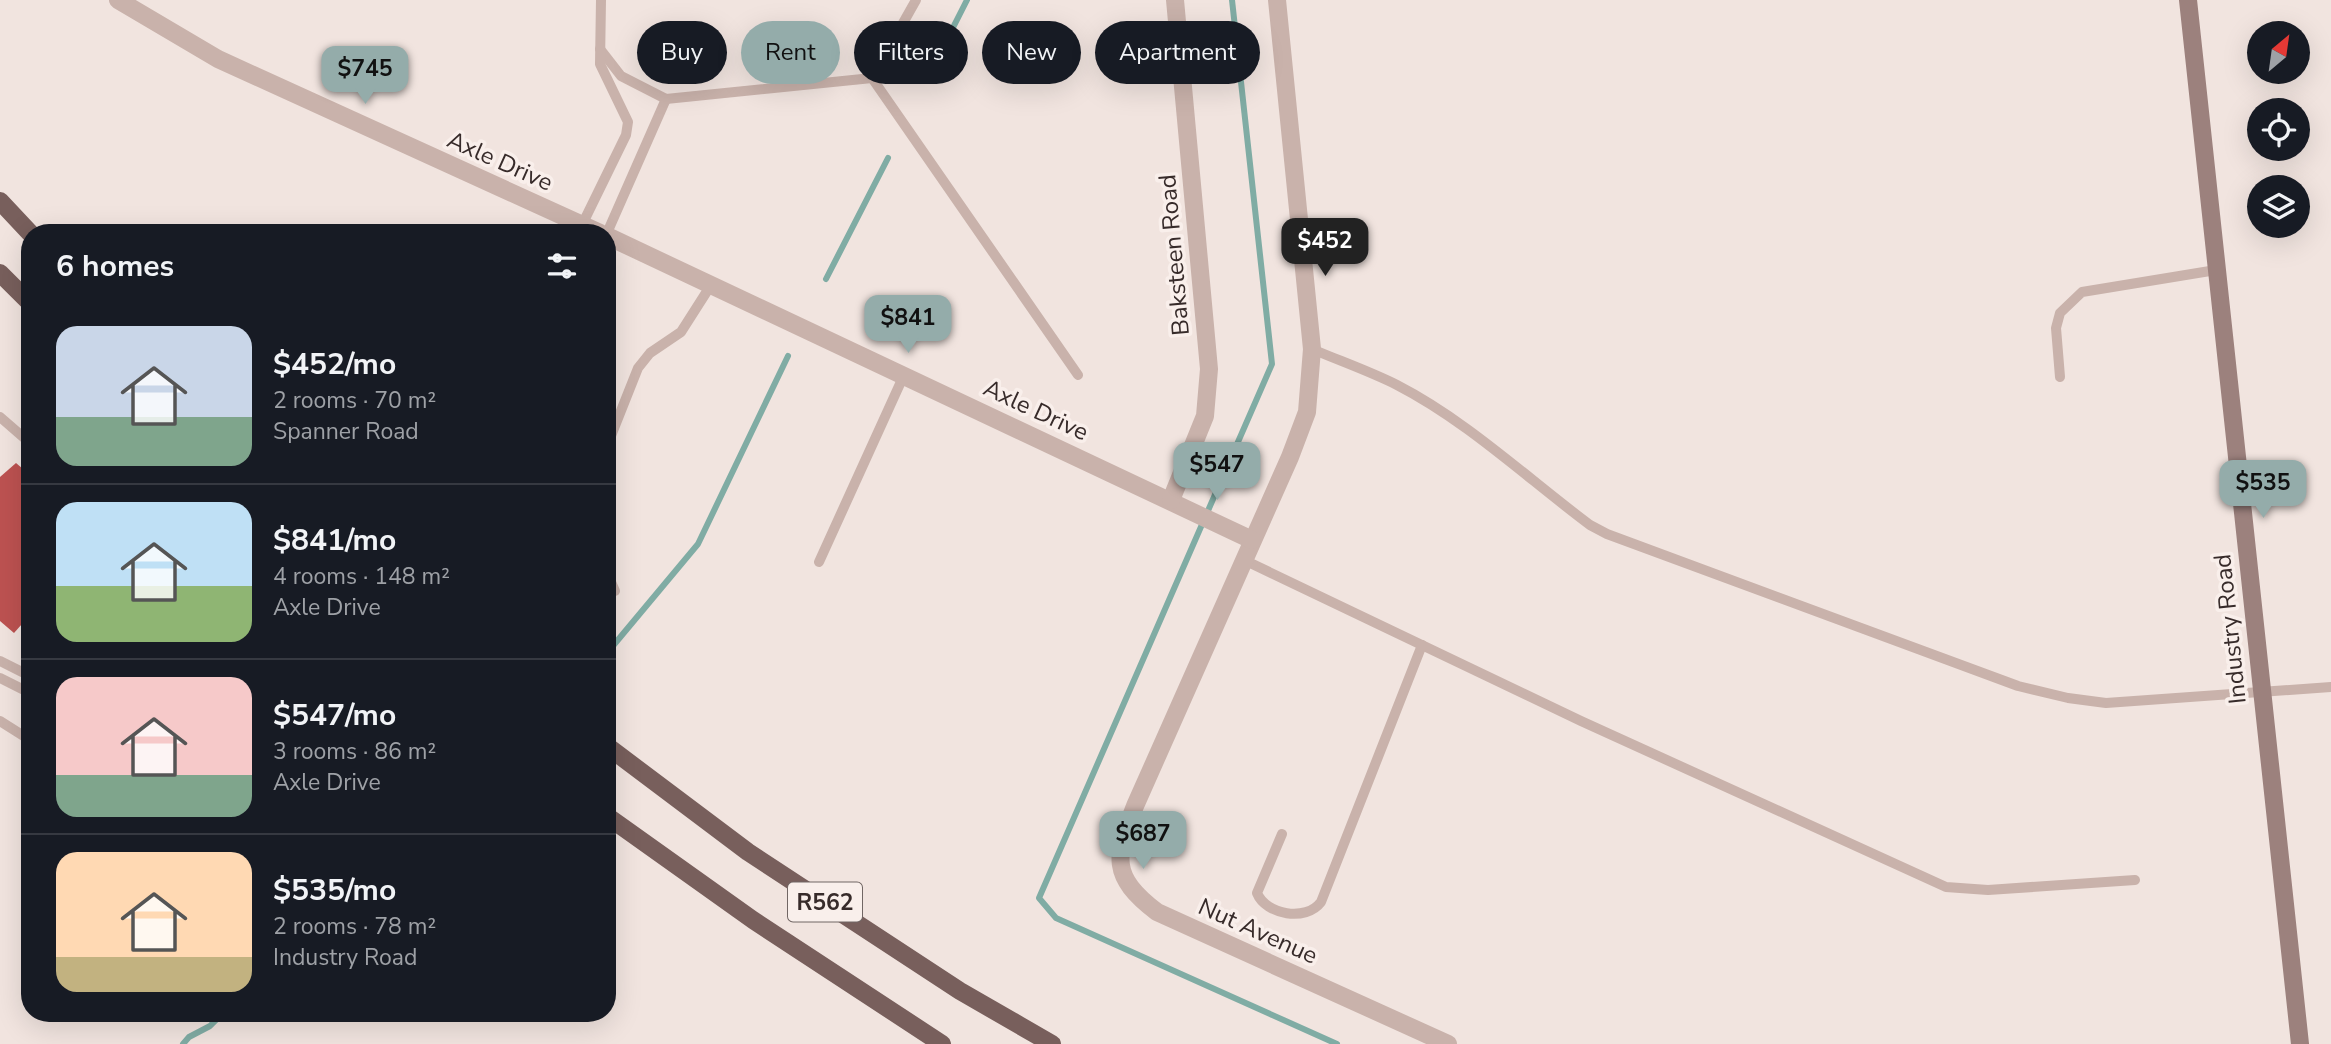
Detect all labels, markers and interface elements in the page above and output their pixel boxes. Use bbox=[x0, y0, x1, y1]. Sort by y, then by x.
chip: Buy bbox=[637, 21, 727, 84]
chip: Rent bbox=[741, 21, 840, 84]
chip: Filters bbox=[854, 21, 968, 84]
chip: New bbox=[982, 21, 1081, 84]
chip: Apartment bbox=[1095, 21, 1260, 84]
north arrow bbox=[2247, 21, 2310, 84]
map controls bbox=[2247, 21, 2310, 238]
pin: $745 bbox=[324, 46, 406, 106]
text: $745 bbox=[337, 53, 393, 84]
button: locate bbox=[2247, 98, 2310, 161]
street label: Axle Drive bbox=[442, 124, 558, 198]
street label: Baksteen Road bbox=[1151, 173, 1197, 337]
button: layers bbox=[2247, 175, 2310, 238]
pin: $452 bbox=[1284, 218, 1366, 278]
text: $452 bbox=[1297, 225, 1353, 256]
text: 6 homes bbox=[56, 246, 174, 287]
icon: filters bbox=[543, 247, 581, 285]
pin: $841 bbox=[867, 296, 949, 355]
text: $841 bbox=[880, 302, 936, 333]
text: $452/mo bbox=[273, 344, 396, 385]
icon: home bbox=[112, 354, 196, 438]
street label: Axle Drive bbox=[978, 372, 1094, 448]
text: 2 rooms · 70 m² bbox=[273, 385, 436, 416]
text: Spanner Road bbox=[273, 416, 419, 447]
pin: $547 bbox=[1176, 442, 1258, 502]
text: $547 bbox=[1189, 449, 1245, 480]
pin: $535 bbox=[2222, 461, 2304, 520]
text: $535 bbox=[2235, 467, 2291, 498]
text: $841/mo bbox=[273, 520, 396, 561]
icon: home bbox=[112, 530, 196, 614]
street label: Industry Road bbox=[2206, 552, 2254, 706]
text: 4 rooms · 148 m² bbox=[273, 561, 450, 592]
text: Axle Drive bbox=[273, 592, 381, 623]
text: $547/mo bbox=[273, 695, 396, 736]
icon: home bbox=[112, 705, 196, 789]
text: 3 rooms · 86 m² bbox=[273, 736, 436, 767]
text: Axle Drive bbox=[273, 767, 381, 798]
pin: $687 bbox=[1102, 812, 1184, 871]
text: $687 bbox=[1115, 818, 1171, 849]
text: $535/mo bbox=[273, 870, 396, 911]
icon: home bbox=[112, 880, 196, 964]
road number: R562 bbox=[788, 882, 862, 922]
street label: Nut Avenue bbox=[1193, 890, 1323, 972]
text: 2 rooms · 78 m² bbox=[273, 911, 436, 942]
text: Industry Road bbox=[273, 942, 417, 973]

